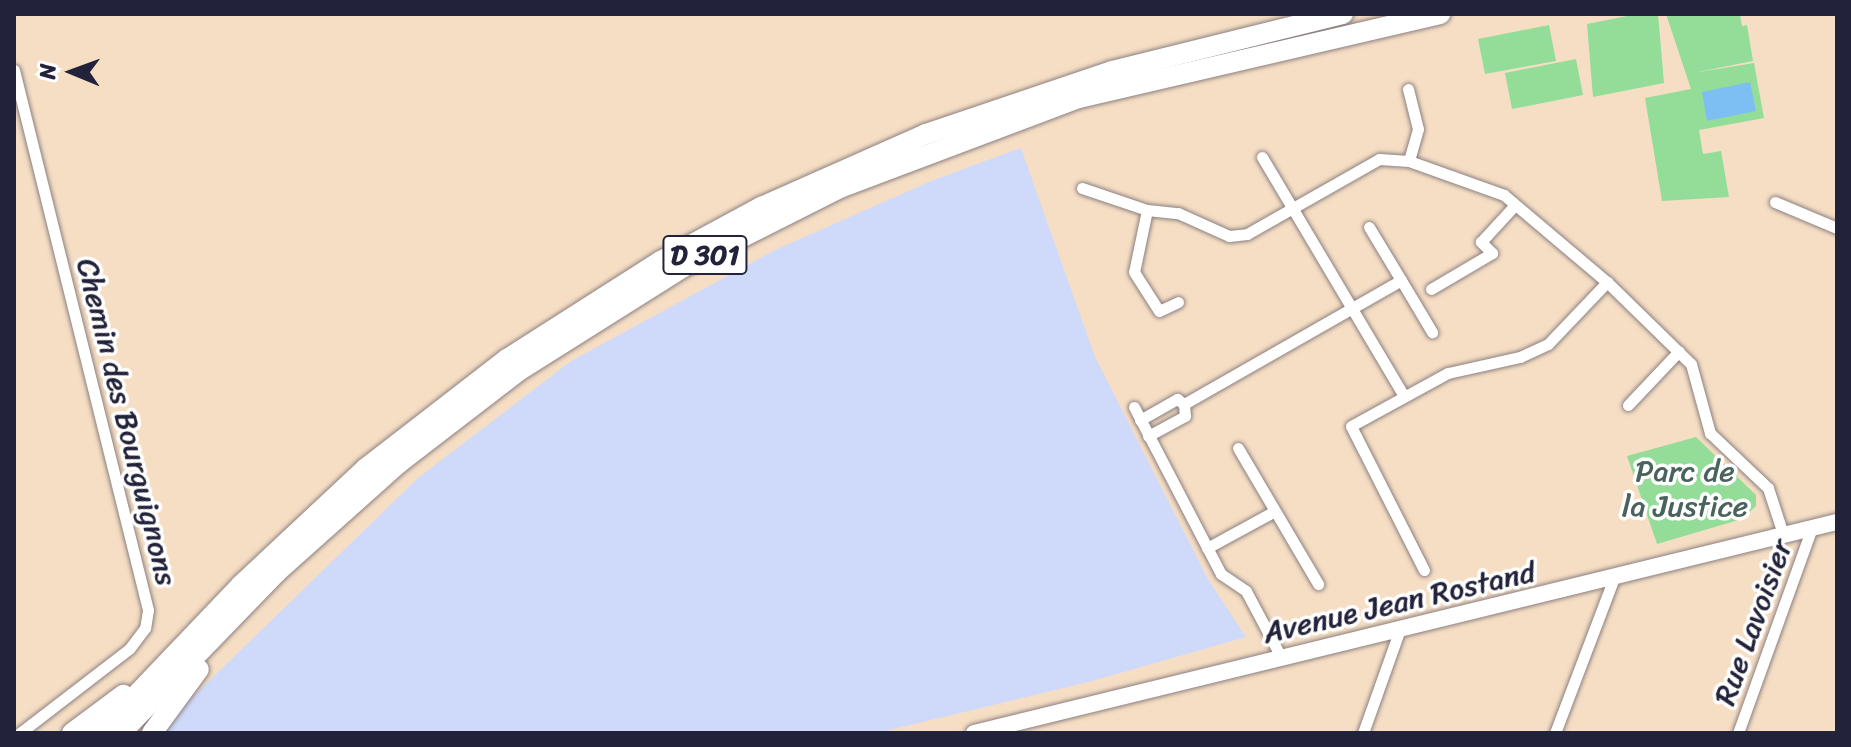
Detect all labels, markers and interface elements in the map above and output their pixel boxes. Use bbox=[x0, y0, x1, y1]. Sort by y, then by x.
north arrow bbox=[32, 32, 112, 112]
text: N bbox=[28, 64, 67, 80]
road number: D 301 bbox=[661, 231, 749, 279]
street label: Chemin des Bourguignons bbox=[69, 255, 185, 589]
park label: Parc de la Justice bbox=[1622, 453, 1748, 524]
street label: Rue Lavoisier bbox=[1706, 534, 1800, 710]
street label: Avenue Jean Rostand bbox=[1259, 553, 1539, 651]

